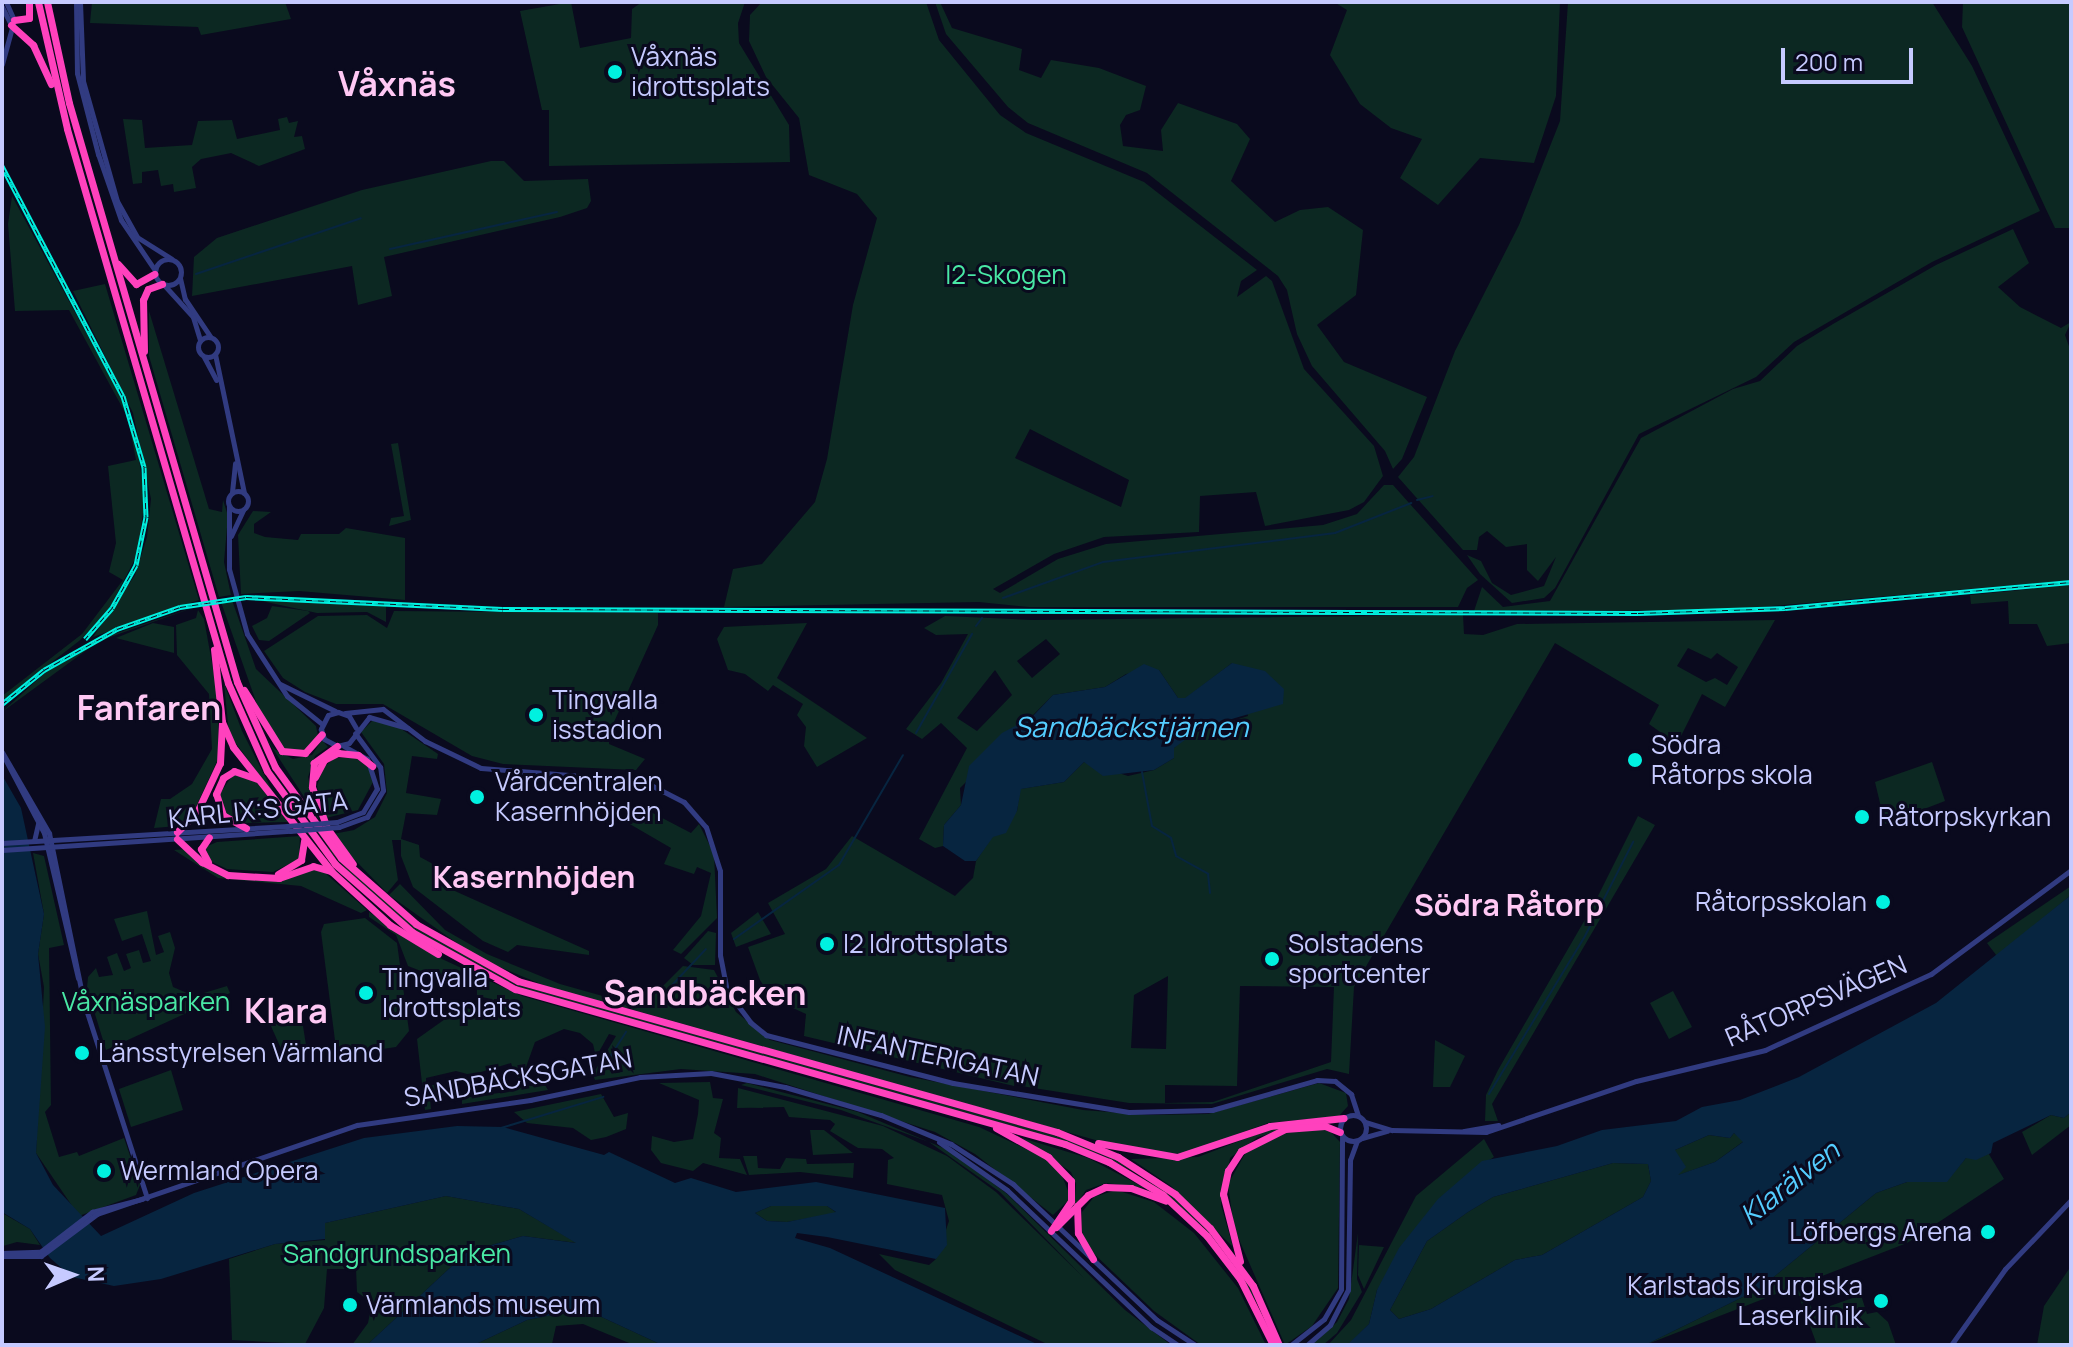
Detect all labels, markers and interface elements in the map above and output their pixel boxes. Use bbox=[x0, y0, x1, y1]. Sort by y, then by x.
scale bar bbox=[1785, 32, 1917, 82]
place label: Våxnäs idrottsplats bbox=[631, 41, 770, 102]
text: 200 m bbox=[1795, 45, 1863, 78]
marker: Våxnäs idrottsplats bbox=[606, 63, 624, 81]
district label: Våxnäs bbox=[338, 64, 456, 104]
park label: I2-Skogen bbox=[945, 259, 1067, 291]
place label: Tingvalla isstadion bbox=[552, 684, 663, 746]
district label: Fanfaren bbox=[77, 688, 221, 728]
marker: Tingvalla isstadion bbox=[527, 706, 545, 724]
water label: Sandbäckstjärnen bbox=[1014, 709, 1248, 743]
place label: Södra Råtorps skola bbox=[1651, 729, 1813, 790]
marker: Södra Råtorps skola bbox=[1626, 751, 1644, 769]
place label: Vårdcentralen Kasernhöjden bbox=[495, 766, 663, 828]
street label: KARL IX:S GATA bbox=[166, 785, 350, 835]
marker: Vårdcentralen Kasernhöjden bbox=[466, 786, 488, 808]
place label: Råtorpskyrkan bbox=[1878, 801, 2051, 833]
marker: Råtorpskyrkan bbox=[1853, 808, 1871, 826]
district label: Kasernhöjden bbox=[433, 859, 635, 895]
place label: Råtorpsskolan bbox=[1695, 886, 1867, 918]
district label: Södra Råtorp bbox=[1414, 887, 1604, 923]
marker: Råtorpsskolan bbox=[1874, 893, 1892, 911]
place label: I2 Idrottsplats bbox=[843, 928, 1008, 960]
place label: Solstadens sportcenter bbox=[1288, 928, 1430, 990]
marker: I2 Idrottsplats bbox=[818, 935, 836, 953]
street label: RÅTORPSVÄGEN bbox=[1721, 949, 1911, 1053]
marker: Solstadens sportcenter bbox=[1263, 950, 1281, 968]
place label: Tingvalla Idrottsplats bbox=[382, 962, 521, 1024]
district label: Sandbäcken bbox=[603, 973, 807, 1013]
marker: Tingvalla Idrottsplats bbox=[357, 984, 375, 1002]
park label: Våxnäsparken bbox=[62, 986, 230, 1018]
district label: Klara bbox=[244, 991, 328, 1031]
street label: INFANTERIGATAN bbox=[834, 1019, 1042, 1093]
place label: Länsstyrelsen Värmland bbox=[98, 1037, 383, 1069]
street label: SANDBÄCKSGATAN bbox=[402, 1043, 634, 1113]
marker: Länsstyrelsen Värmland bbox=[73, 1044, 91, 1062]
water label: Klarälven bbox=[1733, 1133, 1845, 1231]
place label: Wermland Opera bbox=[120, 1155, 319, 1187]
marker: Wermland Opera bbox=[95, 1162, 113, 1180]
place label: Löfbergs Arena bbox=[1789, 1216, 1972, 1248]
marker: Löfbergs Arena bbox=[1979, 1223, 1997, 1241]
north arrow bbox=[32, 1235, 112, 1315]
park label: Sandgrundsparken bbox=[283, 1238, 511, 1270]
text: N bbox=[81, 1266, 111, 1283]
place label: Karlstads Kirurgiska Laserklinik bbox=[1627, 1270, 1863, 1332]
place label: Värmlands museum bbox=[366, 1289, 600, 1321]
marker: Karlstads Kirurgiska Laserklinik bbox=[1870, 1290, 1892, 1312]
marker: Värmlands museum bbox=[341, 1296, 359, 1314]

